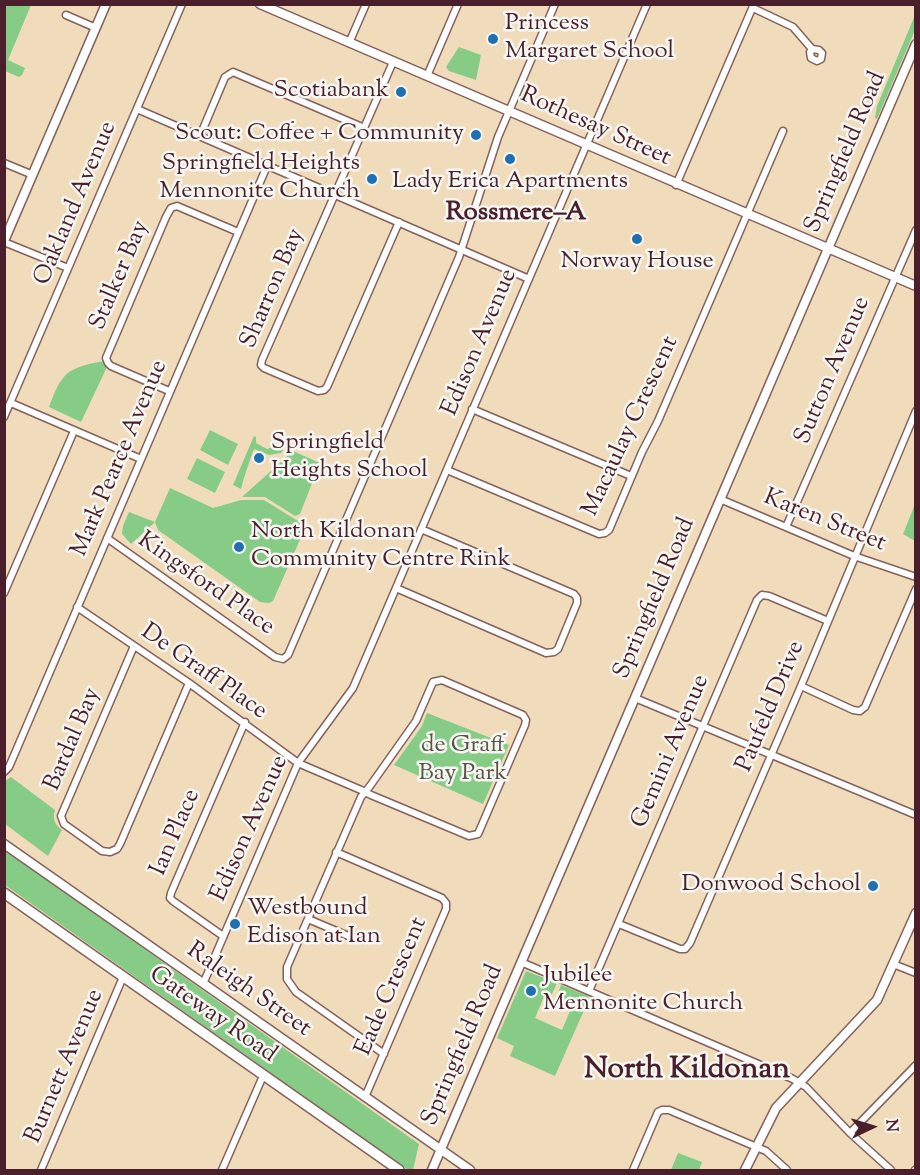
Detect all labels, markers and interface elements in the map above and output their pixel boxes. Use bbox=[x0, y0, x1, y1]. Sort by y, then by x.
place label: Princess Margaret School bbox=[505, 11, 674, 67]
marker: Princess Margaret School bbox=[486, 32, 500, 46]
street label: Springfield Road bbox=[800, 68, 894, 238]
place label: Scotiabank bbox=[274, 78, 389, 106]
street label: Rothesay Street bbox=[515, 82, 675, 174]
marker: Scotiabank bbox=[394, 85, 408, 99]
street label: Oakland Avenue bbox=[30, 118, 124, 290]
place label: Scout: Coffee + Community bbox=[175, 121, 464, 149]
marker: Scout: Coffee + Community bbox=[469, 128, 483, 142]
place label: Springfield Heights Mennonite Church bbox=[160, 151, 360, 207]
marker: Lady Erica Apartments bbox=[503, 152, 517, 166]
place label: Lady Erica Apartments bbox=[392, 169, 628, 197]
marker: Springfield Heights Mennonite Church bbox=[365, 172, 379, 186]
district label: Rossmere–A bbox=[446, 199, 586, 231]
street label: Stalker Bay bbox=[85, 217, 157, 335]
street label: Sharron Bay bbox=[236, 225, 312, 353]
marker: Norway House bbox=[630, 232, 644, 246]
place label: Norway House bbox=[560, 249, 714, 277]
street label: Edison Avenue bbox=[437, 265, 525, 421]
street label: Sutton Avenue bbox=[790, 293, 878, 449]
street label: Macaulay Crescent bbox=[578, 332, 686, 522]
street label: Mark Pearce Avenue bbox=[67, 356, 175, 562]
place label: Springfield Heights School bbox=[271, 430, 428, 486]
marker: Springfield Heights School bbox=[252, 451, 266, 465]
street label: Karen Street bbox=[759, 484, 889, 560]
street label: Springfield Road bbox=[609, 514, 703, 684]
place label: North Kildonan Community Centre Rink bbox=[251, 519, 511, 575]
street label: Kingsford Place bbox=[131, 527, 279, 643]
marker: North Kildonan Community Centre Rink bbox=[232, 540, 246, 554]
street label: De Graff Place bbox=[134, 619, 272, 727]
street label: Paufeld Drive bbox=[731, 637, 813, 777]
street label: Gemini Avenue bbox=[627, 671, 717, 833]
street label: Bardal Bay bbox=[39, 684, 109, 796]
park label: de Graff Bay Park bbox=[419, 733, 507, 789]
street label: Edison Avenue bbox=[206, 751, 296, 907]
street label: Ian Place bbox=[146, 785, 208, 881]
place label: Donwood School bbox=[681, 872, 861, 900]
marker: Donwood School bbox=[866, 879, 880, 893]
place label: Westbound Edison at Ian bbox=[247, 896, 381, 952]
street label: Eade Crescent bbox=[351, 913, 435, 1061]
marker: Westbound Edison at Ian bbox=[228, 917, 242, 931]
street label: Raleigh Street bbox=[180, 937, 316, 1045]
street label: Gateway Road bbox=[143, 961, 281, 1071]
street label: Springfield Road bbox=[417, 961, 511, 1131]
place label: Jubilee Mennonite Church bbox=[543, 963, 743, 1019]
marker: Jubilee Mennonite Church bbox=[524, 984, 538, 998]
street label: Burnett Avenue bbox=[21, 986, 111, 1148]
district label: North Kildonan bbox=[584, 1054, 790, 1090]
north arrow bbox=[842, 1097, 902, 1157]
text: N bbox=[879, 1119, 902, 1133]

